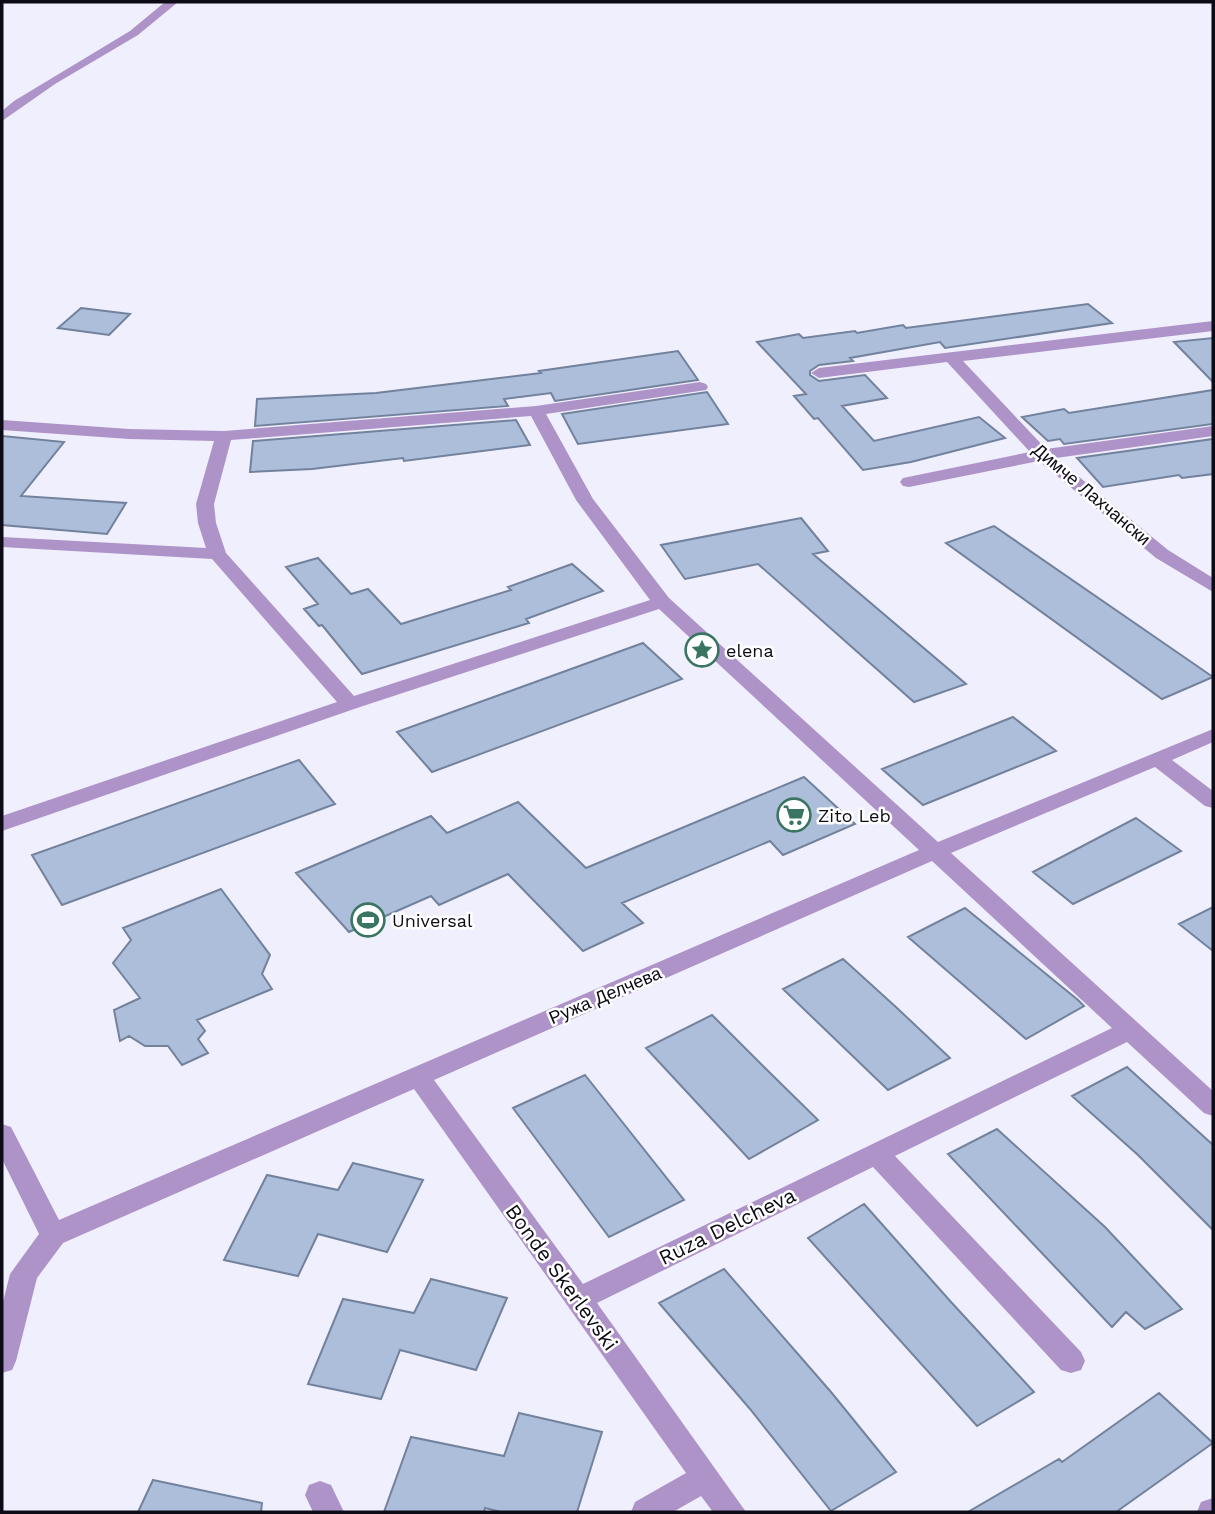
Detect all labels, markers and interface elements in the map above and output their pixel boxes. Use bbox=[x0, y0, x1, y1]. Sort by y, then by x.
street label: Димче Лахчански bbox=[1029, 439, 1155, 549]
place icon: elena bbox=[683, 631, 721, 669]
place label: elena bbox=[726, 640, 774, 661]
supermarket icon: Zito Leb bbox=[775, 796, 813, 834]
place label: Zito Leb bbox=[818, 805, 891, 826]
sports icon: Universal bbox=[349, 901, 387, 939]
place label: Universal bbox=[392, 910, 473, 931]
street label: Ружа Делчева bbox=[546, 962, 665, 1028]
street label: Ruza Delcheva bbox=[654, 1182, 800, 1270]
street label: Bonde Skerlevski bbox=[500, 1199, 624, 1355]

